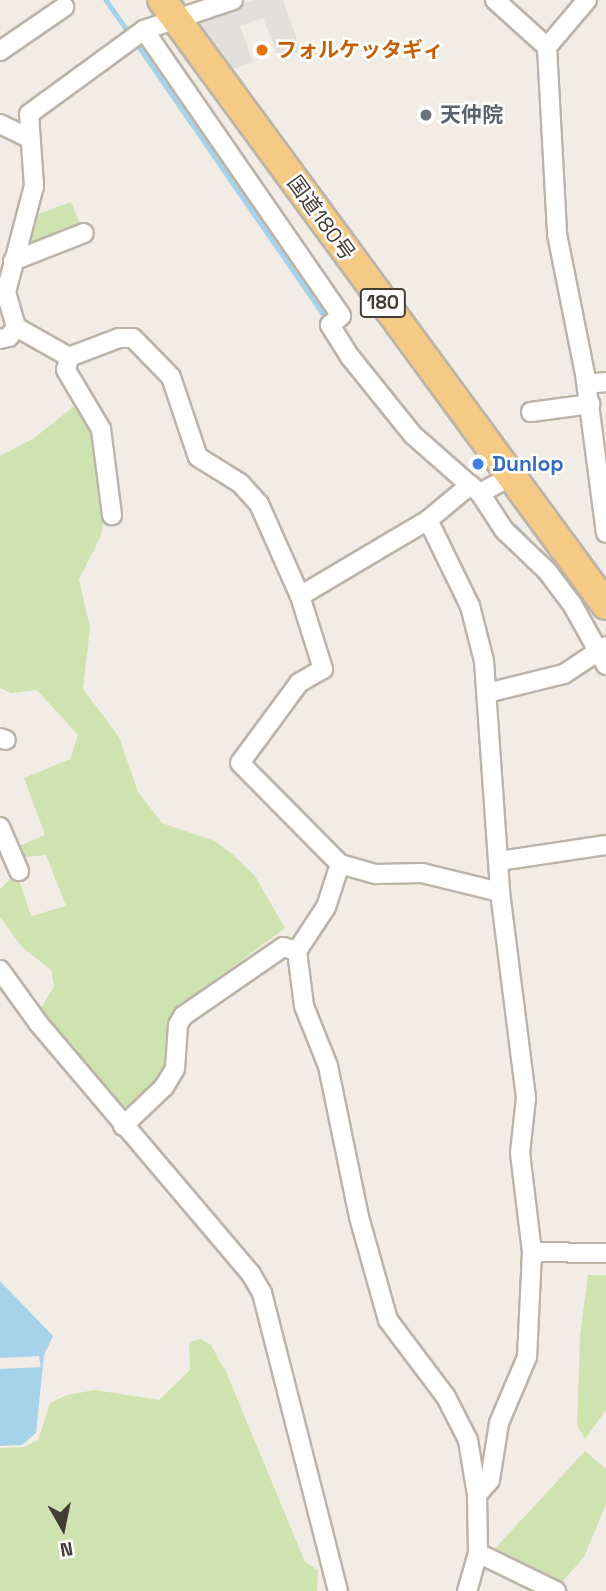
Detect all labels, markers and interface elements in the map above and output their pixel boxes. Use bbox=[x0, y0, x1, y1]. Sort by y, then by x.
place label: フォルケッタギィ bbox=[276, 37, 444, 63]
marker: フォルケッタギィ bbox=[254, 42, 270, 58]
place label: 天仲院 bbox=[440, 102, 503, 128]
marker: 天仲院 bbox=[418, 107, 434, 123]
street label: 国道180号 bbox=[282, 171, 360, 265]
road number: 180 bbox=[358, 288, 408, 318]
place label: Dunlop bbox=[492, 451, 564, 477]
marker: Dunlop bbox=[470, 456, 486, 472]
north arrow bbox=[28, 1493, 98, 1563]
text: N bbox=[58, 1536, 75, 1563]

